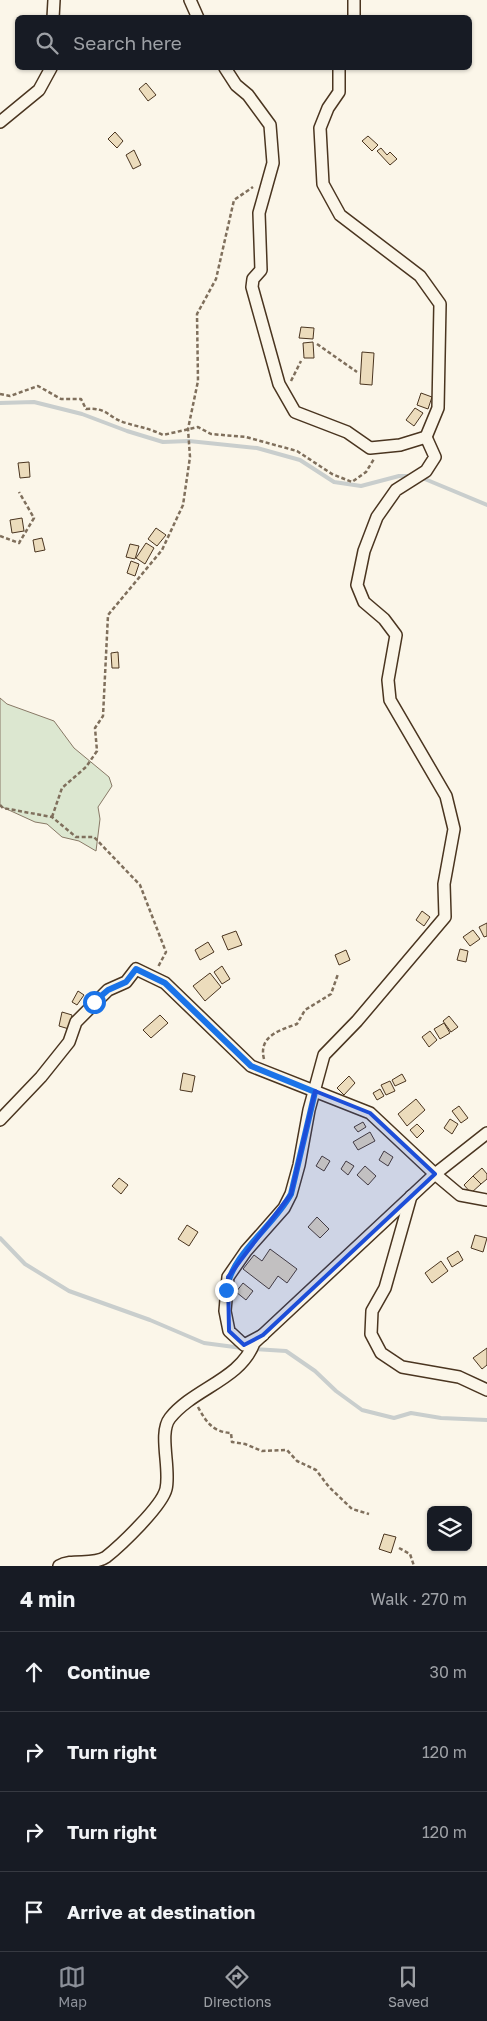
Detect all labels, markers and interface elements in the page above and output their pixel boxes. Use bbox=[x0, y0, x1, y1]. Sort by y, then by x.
search box bbox=[15, 15, 472, 70]
icon: search bbox=[33, 29, 61, 57]
text: Search here bbox=[73, 31, 182, 54]
route start bbox=[83, 991, 106, 1014]
route end bbox=[215, 1279, 238, 1302]
map controls bbox=[427, 1506, 472, 1551]
button: layers bbox=[427, 1506, 472, 1551]
text: 4 min bbox=[20, 1586, 75, 1612]
text: Walk · 270 m bbox=[370, 1589, 467, 1609]
icon: ahead bbox=[20, 1658, 48, 1686]
text: Continue bbox=[67, 1660, 150, 1683]
text: 30 m bbox=[430, 1662, 467, 1682]
icon: right bbox=[20, 1738, 48, 1766]
text: Turn right bbox=[67, 1740, 157, 1763]
text: 120 m bbox=[422, 1742, 467, 1762]
icon: right bbox=[20, 1818, 48, 1846]
text: Turn right bbox=[67, 1820, 157, 1843]
text: 120 m bbox=[422, 1822, 467, 1842]
icon: arrive bbox=[20, 1898, 48, 1926]
text: Arrive at destination bbox=[67, 1900, 255, 1923]
tab: Map bbox=[58, 1963, 87, 2010]
tab: Directions bbox=[203, 1963, 272, 2010]
tab: Saved bbox=[388, 1963, 429, 2010]

